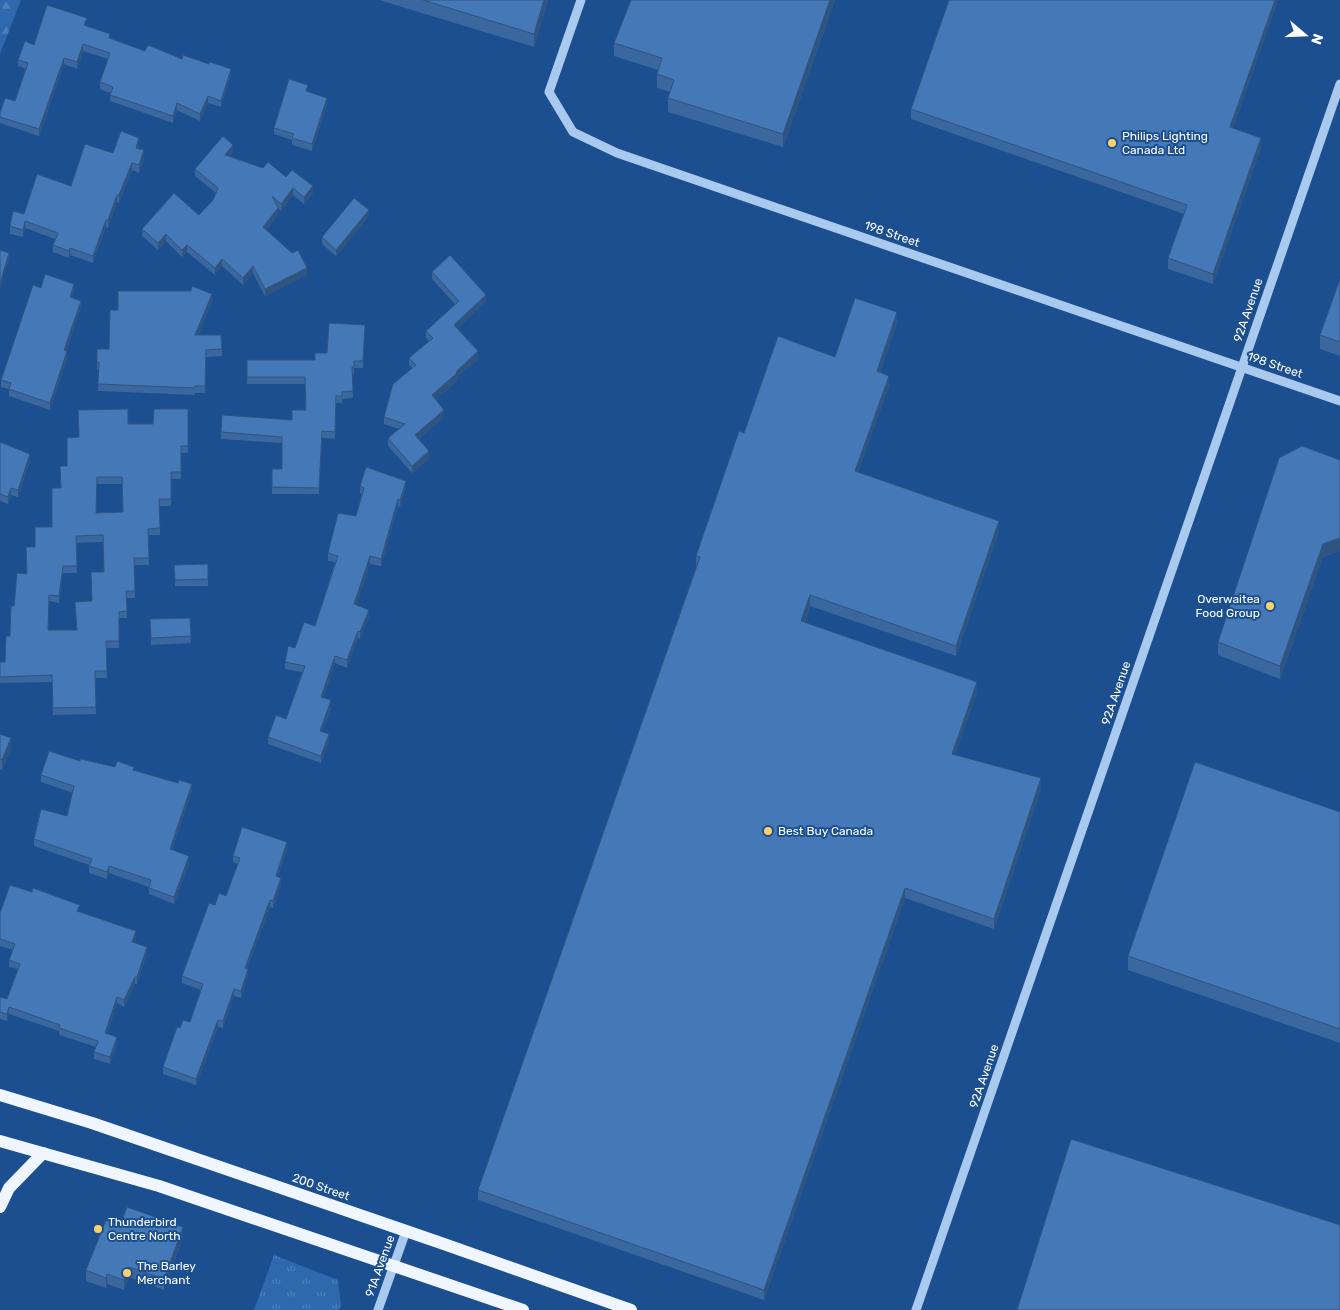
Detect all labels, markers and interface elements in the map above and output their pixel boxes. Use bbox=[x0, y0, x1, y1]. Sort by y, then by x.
north arrow bbox=[1280, 10, 1330, 60]
text: N bbox=[1307, 32, 1326, 47]
place label: Philips Lighting Canada Ltd bbox=[1122, 129, 1208, 157]
marker: Philips Lighting Canada Ltd bbox=[1106, 137, 1118, 149]
street label: 198 Street bbox=[863, 218, 922, 250]
street label: 92A Avenue bbox=[1231, 276, 1266, 344]
street label: 198 Street bbox=[1246, 349, 1305, 381]
place label: Overwaitea Food Group bbox=[1195, 592, 1260, 620]
marker: Overwaitea Food Group bbox=[1264, 600, 1276, 612]
street label: 92A Avenue bbox=[1099, 659, 1134, 727]
place label: Best Buy Canada bbox=[778, 824, 873, 838]
marker: Best Buy Canada bbox=[762, 825, 774, 837]
street label: 92A Avenue bbox=[967, 1042, 1002, 1110]
street label: 200 Street bbox=[290, 1171, 352, 1203]
place label: Thunderbird Centre North bbox=[108, 1215, 180, 1243]
marker: Thunderbird Centre North bbox=[92, 1223, 104, 1235]
street label: 91A Avenue bbox=[362, 1233, 398, 1299]
place label: The Barley Merchant bbox=[137, 1259, 196, 1287]
marker: The Barley Merchant bbox=[121, 1267, 133, 1279]

